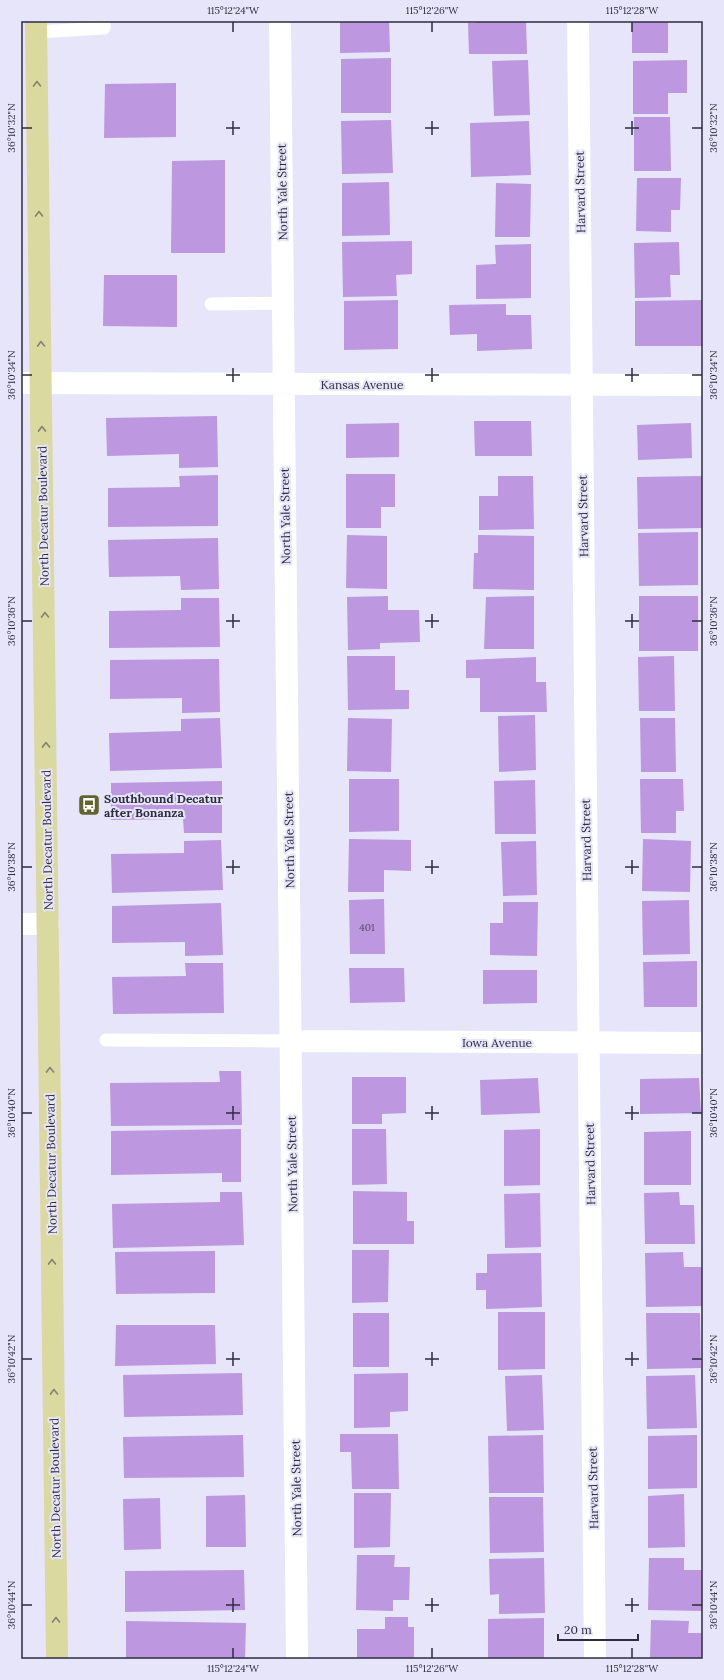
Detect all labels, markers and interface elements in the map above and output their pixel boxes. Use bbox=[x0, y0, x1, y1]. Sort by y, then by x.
text: 115°12'24"W bbox=[207, 4, 260, 17]
text: 115°12'26"W bbox=[406, 4, 459, 17]
text: 115°12'28"W bbox=[606, 4, 659, 17]
one-way arrow bbox=[33, 81, 41, 87]
text: 36°10'32"N bbox=[5, 103, 18, 153]
text: 36°10'32"N bbox=[707, 103, 720, 153]
street label: North Yale Street bbox=[274, 143, 290, 240]
street label: Harvard Street bbox=[572, 150, 588, 233]
one-way arrow bbox=[35, 211, 43, 217]
one-way arrow bbox=[37, 341, 45, 347]
text: 36°10'34"N bbox=[5, 350, 18, 400]
text: 36°10'34"N bbox=[707, 350, 720, 400]
street label: Kansas Avenue bbox=[321, 377, 404, 392]
one-way arrow bbox=[38, 426, 46, 432]
street label: North Decatur Boulevard bbox=[34, 446, 52, 586]
street label: North Yale Street bbox=[277, 467, 293, 564]
street label: Harvard Street bbox=[575, 474, 591, 557]
text: 36°10'36"N bbox=[5, 596, 18, 646]
text: 36°10'36"N bbox=[707, 596, 720, 646]
one-way arrow bbox=[41, 612, 49, 618]
one-way arrow bbox=[42, 742, 50, 748]
street label: North Decatur Boulevard bbox=[38, 770, 56, 910]
place label: Southbound Decatur after Bonanza bbox=[104, 791, 223, 820]
street label: North Yale Street bbox=[281, 791, 297, 888]
bus stop icon: Southbound Decatur after Bonanza bbox=[76, 792, 102, 818]
street label: Harvard Street bbox=[578, 798, 594, 881]
text: 36°10'38"N bbox=[5, 842, 18, 892]
text: 36°10'38"N bbox=[707, 842, 720, 892]
house number: 401 bbox=[359, 921, 375, 934]
street label: Iowa Avenue bbox=[462, 1035, 533, 1050]
one-way arrow bbox=[46, 1067, 54, 1073]
text: 36°10'40"N bbox=[5, 1088, 18, 1138]
text: 36°10'40"N bbox=[707, 1088, 720, 1138]
street label: North Decatur Boulevard bbox=[42, 1094, 60, 1234]
street label: North Yale Street bbox=[284, 1115, 300, 1212]
street label: Harvard Street bbox=[582, 1122, 598, 1205]
one-way arrow bbox=[48, 1259, 56, 1265]
text: 36°10'42"N bbox=[5, 1334, 18, 1383]
text: 36°10'42"N bbox=[707, 1334, 720, 1383]
one-way arrow bbox=[50, 1389, 58, 1395]
street label: North Decatur Boulevard bbox=[46, 1418, 64, 1558]
street label: North Yale Street bbox=[288, 1439, 304, 1536]
street label: Harvard Street bbox=[585, 1446, 601, 1529]
text: 36°10'44"N bbox=[5, 1580, 18, 1629]
text: 36°10'44"N bbox=[707, 1580, 720, 1629]
scale bar bbox=[558, 1616, 638, 1642]
one-way arrow bbox=[52, 1617, 61, 1623]
text: 20 m bbox=[564, 1622, 592, 1637]
text: 115°12'24"W bbox=[207, 1662, 260, 1675]
text: 115°12'26"W bbox=[406, 1662, 459, 1675]
text: 115°12'28"W bbox=[606, 1662, 659, 1675]

